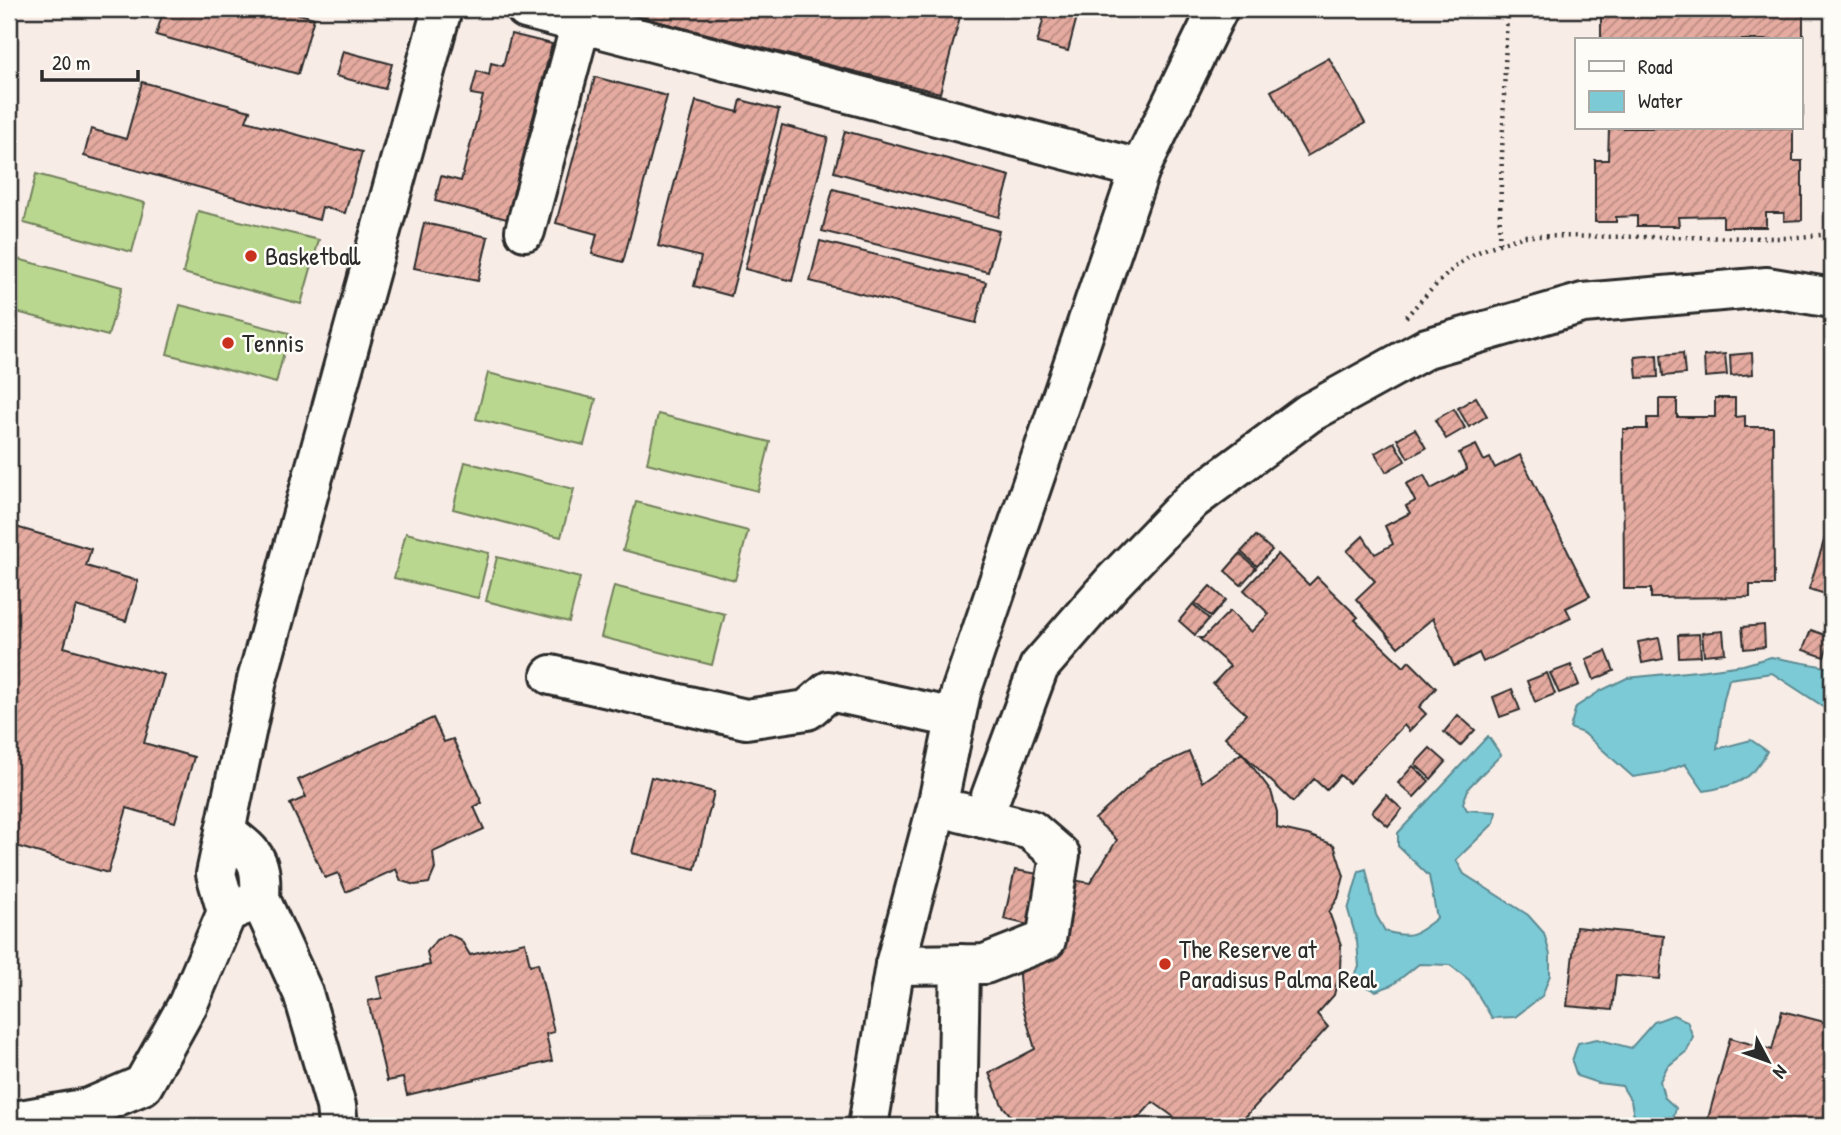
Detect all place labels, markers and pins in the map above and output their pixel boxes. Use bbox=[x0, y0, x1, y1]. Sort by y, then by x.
place label: Basketball bbox=[265, 238, 361, 273]
marker: Basketball bbox=[243, 248, 259, 264]
place label: Tennis bbox=[242, 325, 304, 360]
marker: Tennis bbox=[220, 335, 236, 351]
place label: The Reserve at Paradisus Palma Real bbox=[1179, 931, 1377, 996]
marker: The Reserve at Paradisus Palma Real bbox=[1157, 956, 1173, 972]

